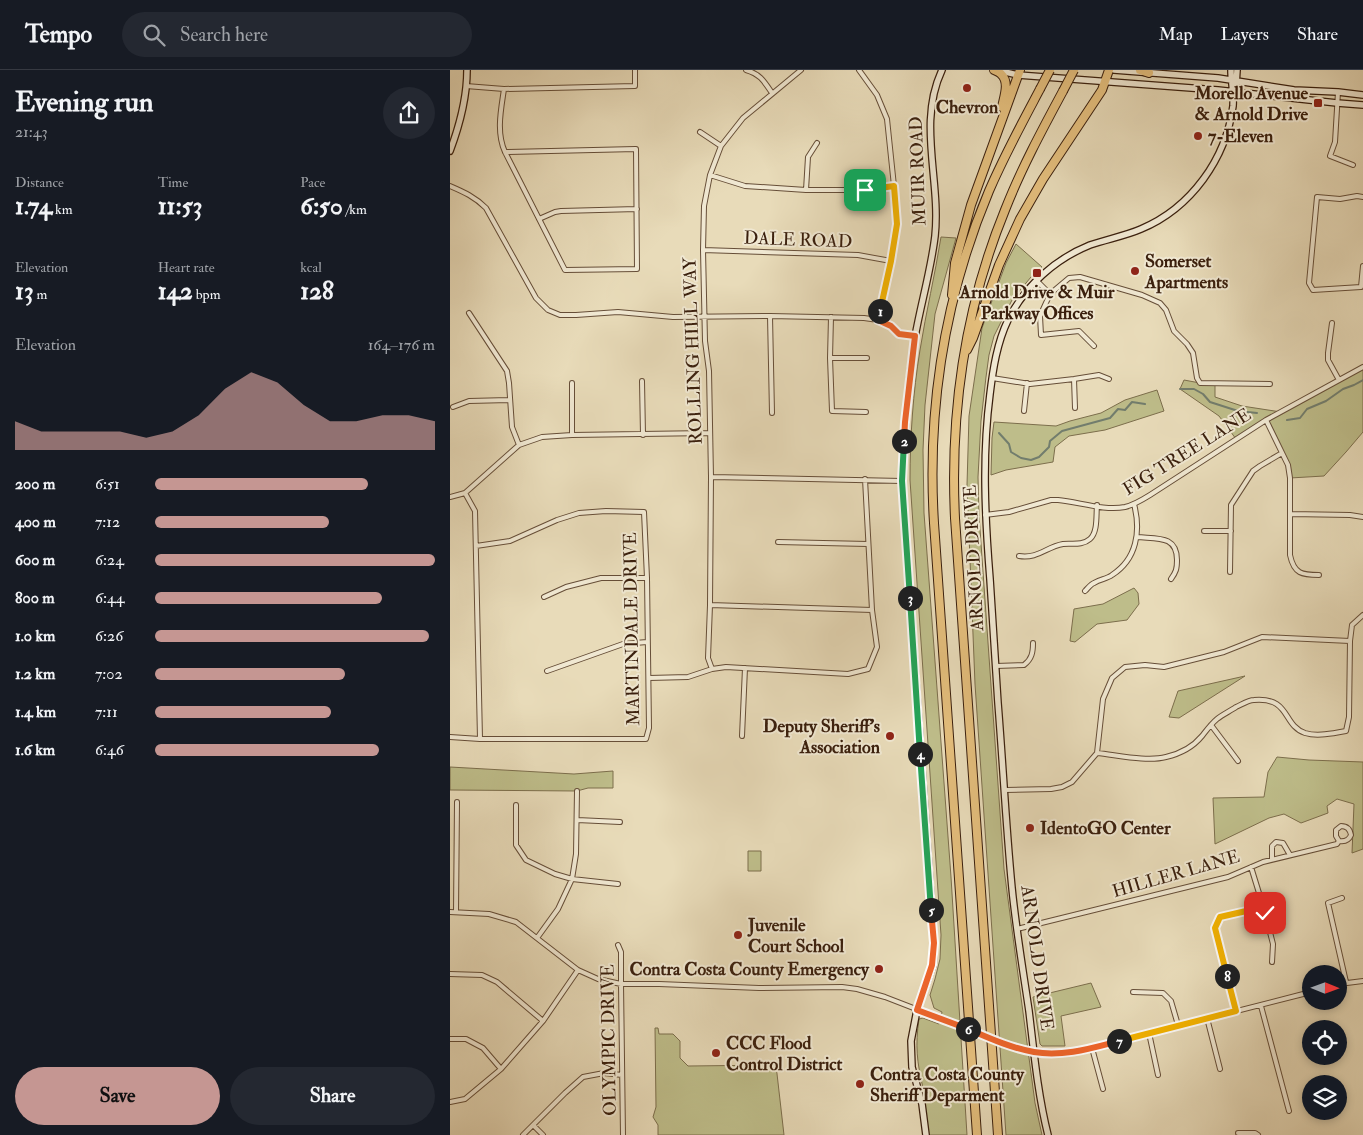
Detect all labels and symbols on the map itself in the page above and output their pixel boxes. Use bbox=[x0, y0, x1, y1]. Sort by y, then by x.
marker: Chevron bbox=[961, 82, 973, 94]
place label: Morello Avenue & Arnold Drive bbox=[1193, 82, 1308, 126]
place label: Chevron bbox=[936, 96, 999, 119]
marker: Morello Avenue & Arnold Drive bbox=[1312, 97, 1324, 109]
street label: MUIR ROAD bbox=[905, 116, 931, 226]
place label: 7-Eleven bbox=[1208, 125, 1274, 148]
marker: 7-Eleven bbox=[1192, 130, 1204, 142]
pin bbox=[844, 169, 886, 211]
street label: DALE ROAD bbox=[743, 227, 853, 253]
place label: Somerset Apartments bbox=[1144, 250, 1228, 294]
street label: ROLLING HILL WAY bbox=[678, 256, 708, 445]
marker: Somerset Apartments bbox=[1129, 265, 1141, 277]
marker: Arnold Drive & Muir Parkway Offices bbox=[1031, 267, 1043, 279]
place label: Arnold Drive & Muir Parkway Offices bbox=[959, 281, 1115, 325]
pin: 1 bbox=[868, 298, 892, 324]
street label: FIG TREE LANE bbox=[1118, 403, 1256, 501]
pin: 2 bbox=[892, 428, 916, 454]
street label: ARNOLD DRIVE bbox=[959, 484, 989, 633]
street label: MARTINDALE DRIVE bbox=[619, 532, 645, 726]
pin: 3 bbox=[898, 586, 922, 610]
place label: Deputy Sheriff's Association bbox=[763, 715, 881, 759]
marker: Deputy Sheriff's Association bbox=[884, 730, 896, 742]
pin: 4 bbox=[908, 742, 932, 766]
place label: IdentoGO Center bbox=[1040, 817, 1171, 840]
marker: IdentoGO Center bbox=[1024, 822, 1036, 834]
street label: HILLER LANE bbox=[1110, 845, 1242, 903]
street label: ARNOLD DRIVE bbox=[1015, 883, 1059, 1032]
pin bbox=[1244, 892, 1286, 934]
pin: 5 bbox=[918, 898, 944, 922]
place label: Juvenile Court School bbox=[747, 914, 844, 958]
marker: Juvenile Court School bbox=[732, 929, 744, 941]
place label: Contra Costa County Emergency bbox=[629, 958, 870, 981]
marker: Contra Costa County Emergency bbox=[873, 963, 885, 975]
street label: OLYMPIC DRIVE bbox=[596, 964, 622, 1116]
pin: 8 bbox=[1214, 964, 1240, 988]
north arrow bbox=[1302, 965, 1348, 1010]
pin: 6 bbox=[956, 1016, 980, 1042]
pin: 7 bbox=[1106, 1028, 1132, 1054]
place label: CCC Flood Control District bbox=[726, 1032, 843, 1076]
marker: CCC Flood Control District bbox=[710, 1047, 722, 1059]
place label: Contra Costa County Sheriff Deparment bbox=[870, 1063, 1025, 1107]
marker: Contra Costa County Sheriff Deparment bbox=[854, 1078, 866, 1090]

